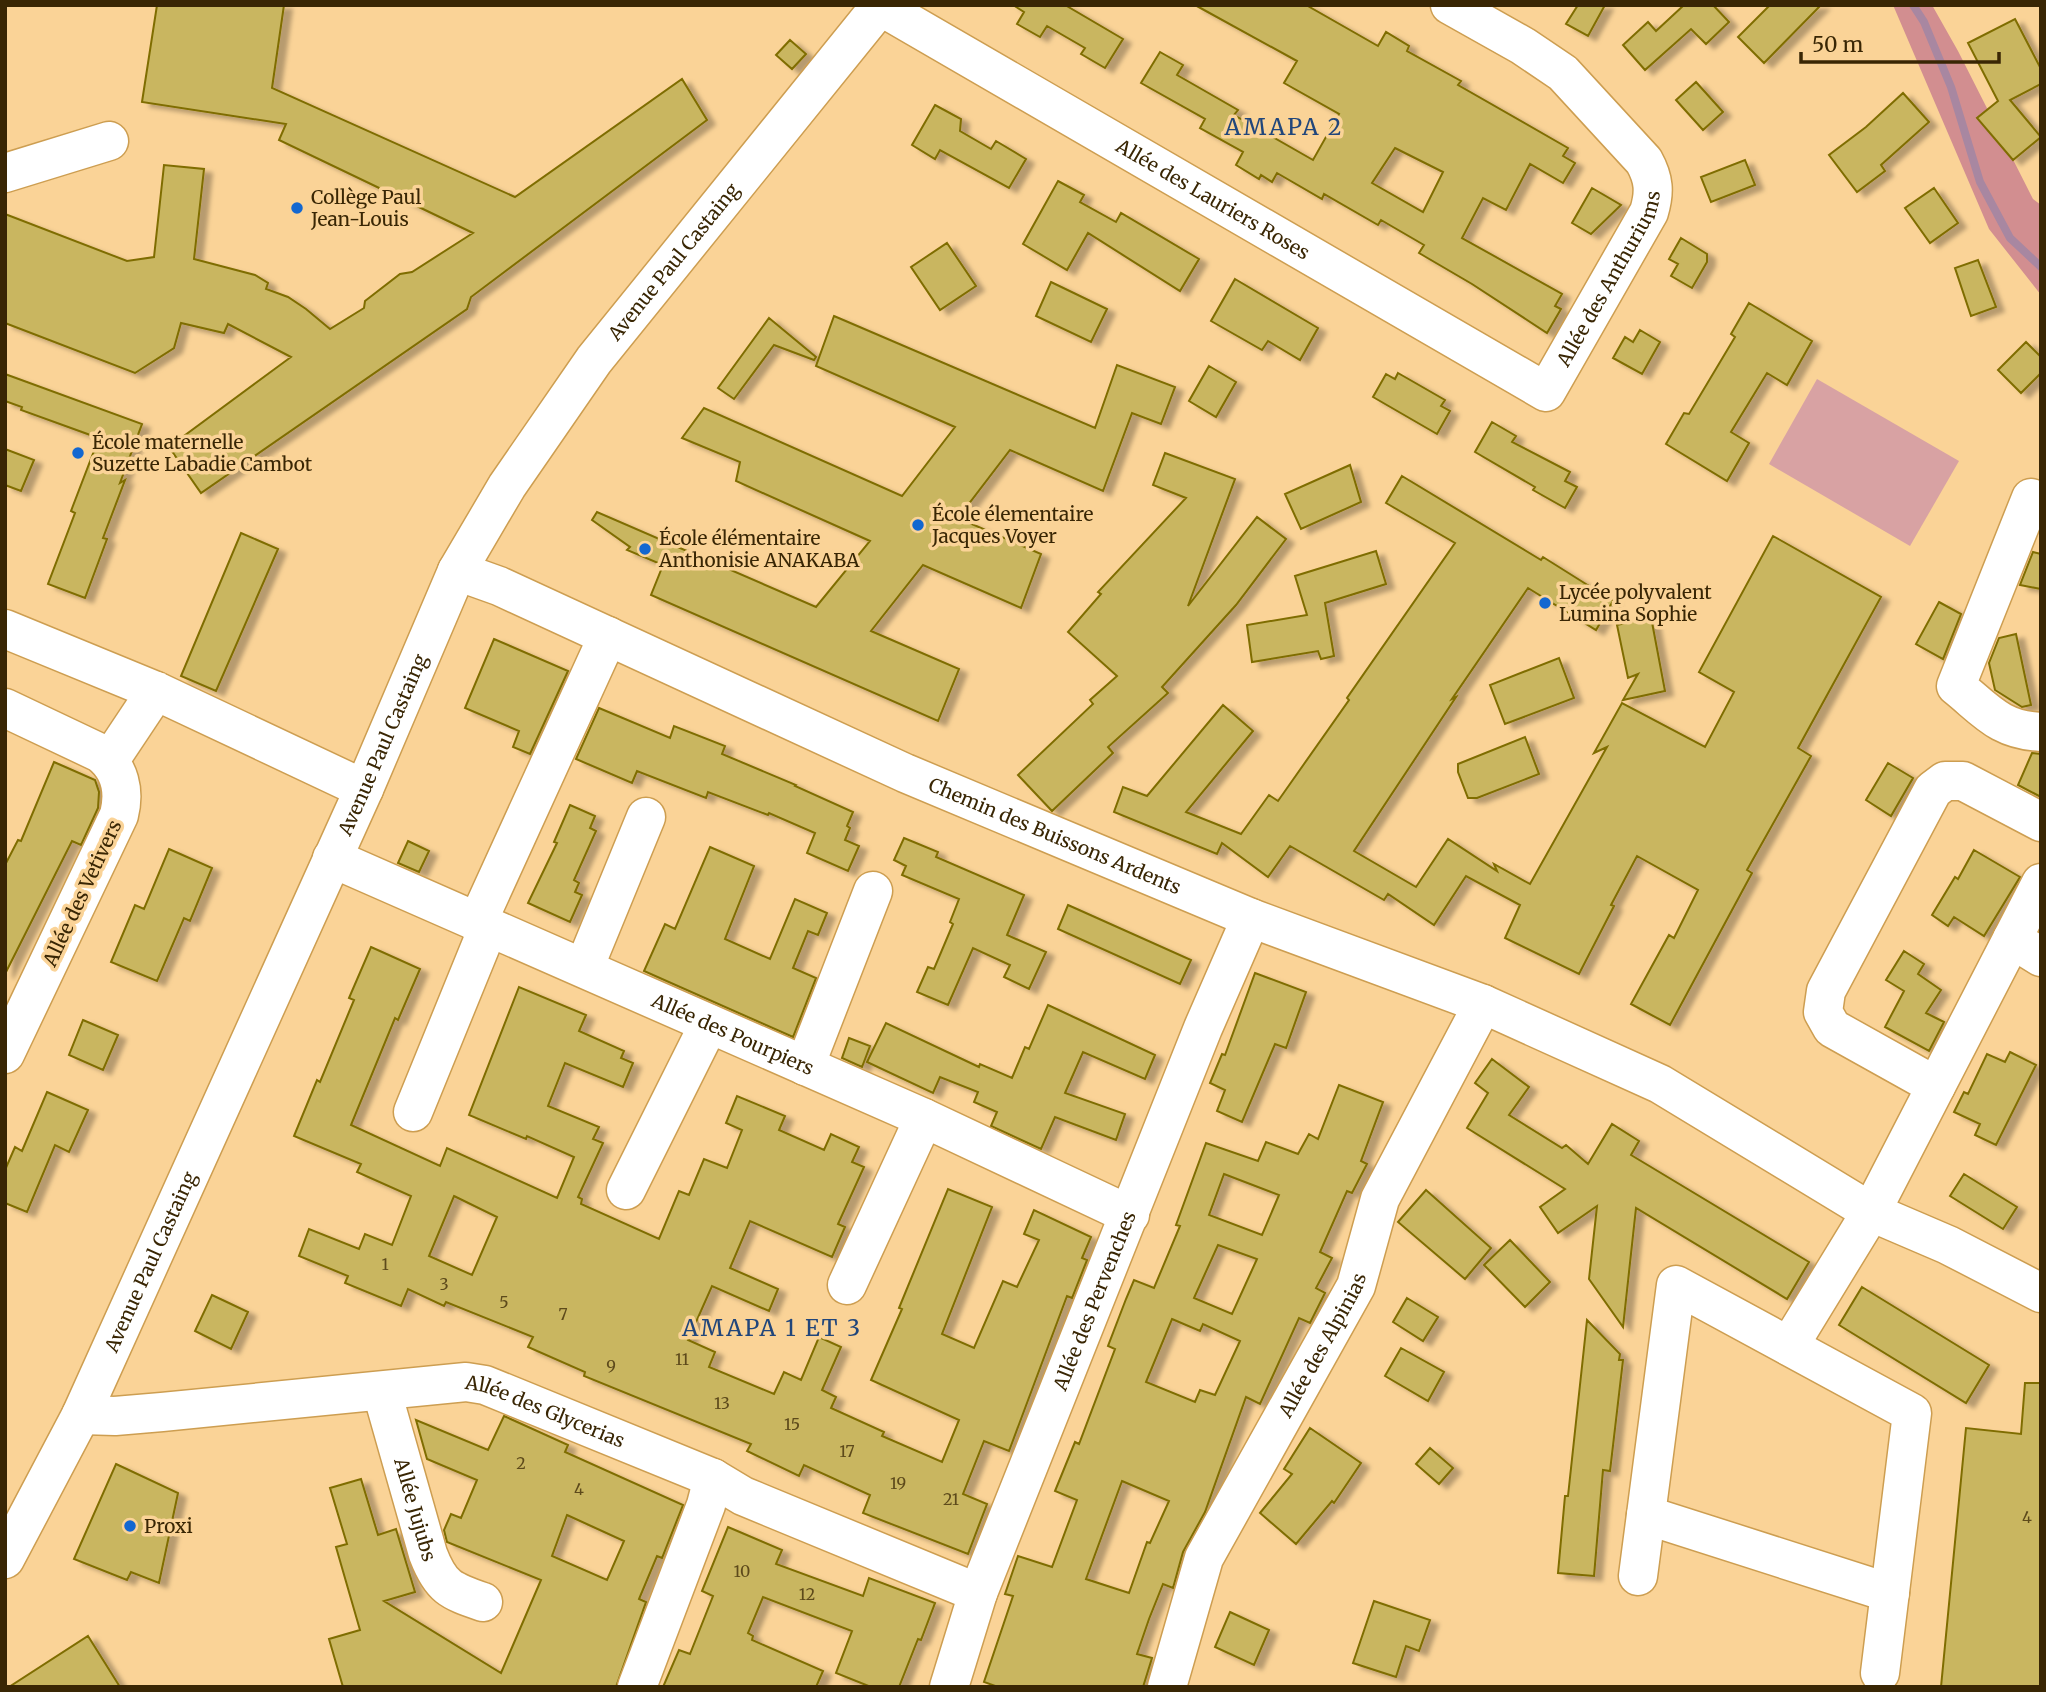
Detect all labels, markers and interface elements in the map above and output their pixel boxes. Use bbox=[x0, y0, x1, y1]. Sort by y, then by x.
scale bar bbox=[1801, 21, 1999, 65]
text: 50 m bbox=[1812, 31, 1863, 58]
district label: AMAPA 2 bbox=[1224, 112, 1343, 141]
street label: Allée des Lauriers Roses bbox=[1111, 133, 1314, 265]
street label: Avenue Paul Castaing bbox=[602, 178, 745, 346]
place label: Collège Paul Jean-Louis bbox=[310, 185, 421, 231]
street label: Allée des Anthuriums bbox=[1551, 190, 1665, 371]
marker: Collège Paul Jean-Louis bbox=[289, 200, 305, 216]
place label: École maternelle Suzette Labadie Cambot bbox=[92, 430, 313, 476]
marker: École maternelle Suzette Labadie Cambot bbox=[70, 445, 86, 461]
place label: École élementaire Jacques Voyer bbox=[931, 502, 1094, 548]
marker: École élementaire Jacques Voyer bbox=[910, 517, 926, 533]
place label: École élémentaire Anthonisie ANAKABA bbox=[658, 526, 860, 572]
marker: École élémentaire Anthonisie ANAKABA bbox=[637, 541, 653, 557]
place label: Lycée polyvalent Lumina Sophie bbox=[1559, 580, 1712, 626]
marker: Lycée polyvalent Lumina Sophie bbox=[1537, 595, 1553, 611]
street label: Avenue Paul Castaing bbox=[332, 650, 432, 840]
street label: Chemin des Buissons Ardents bbox=[925, 772, 1185, 899]
street label: Allée des Vetivers bbox=[37, 816, 126, 971]
street label: Allée des Pourpiers bbox=[647, 988, 818, 1080]
street label: Avenue Paul Castaing bbox=[99, 1167, 202, 1357]
street label: Allée des Pervenches bbox=[1048, 1208, 1141, 1395]
house number: 1 bbox=[381, 1254, 389, 1274]
street label: Allée des Alpinias bbox=[1273, 1270, 1371, 1422]
house number: 3 bbox=[439, 1274, 449, 1294]
house number: 5 bbox=[499, 1292, 509, 1312]
house number: 7 bbox=[558, 1304, 568, 1324]
district label: AMAPA 1 ET 3 bbox=[681, 1313, 862, 1342]
house number: 11 bbox=[675, 1349, 689, 1369]
house number: 9 bbox=[606, 1356, 616, 1376]
street label: Allée des Glycerias bbox=[463, 1370, 628, 1453]
house number: 13 bbox=[714, 1393, 730, 1413]
house number: 15 bbox=[784, 1414, 800, 1434]
house number: 17 bbox=[839, 1441, 855, 1461]
house number: 2 bbox=[516, 1453, 526, 1473]
street label: Allée Jujubs bbox=[389, 1454, 442, 1565]
house number: 19 bbox=[890, 1473, 906, 1493]
house number: 4 bbox=[574, 1479, 584, 1499]
house number: 21 bbox=[943, 1489, 959, 1509]
house number: 4 bbox=[2022, 1507, 2032, 1527]
place label: Proxi bbox=[144, 1514, 193, 1538]
marker: Proxi bbox=[122, 1518, 138, 1534]
house number: 10 bbox=[734, 1561, 750, 1581]
house number: 12 bbox=[799, 1584, 815, 1604]

